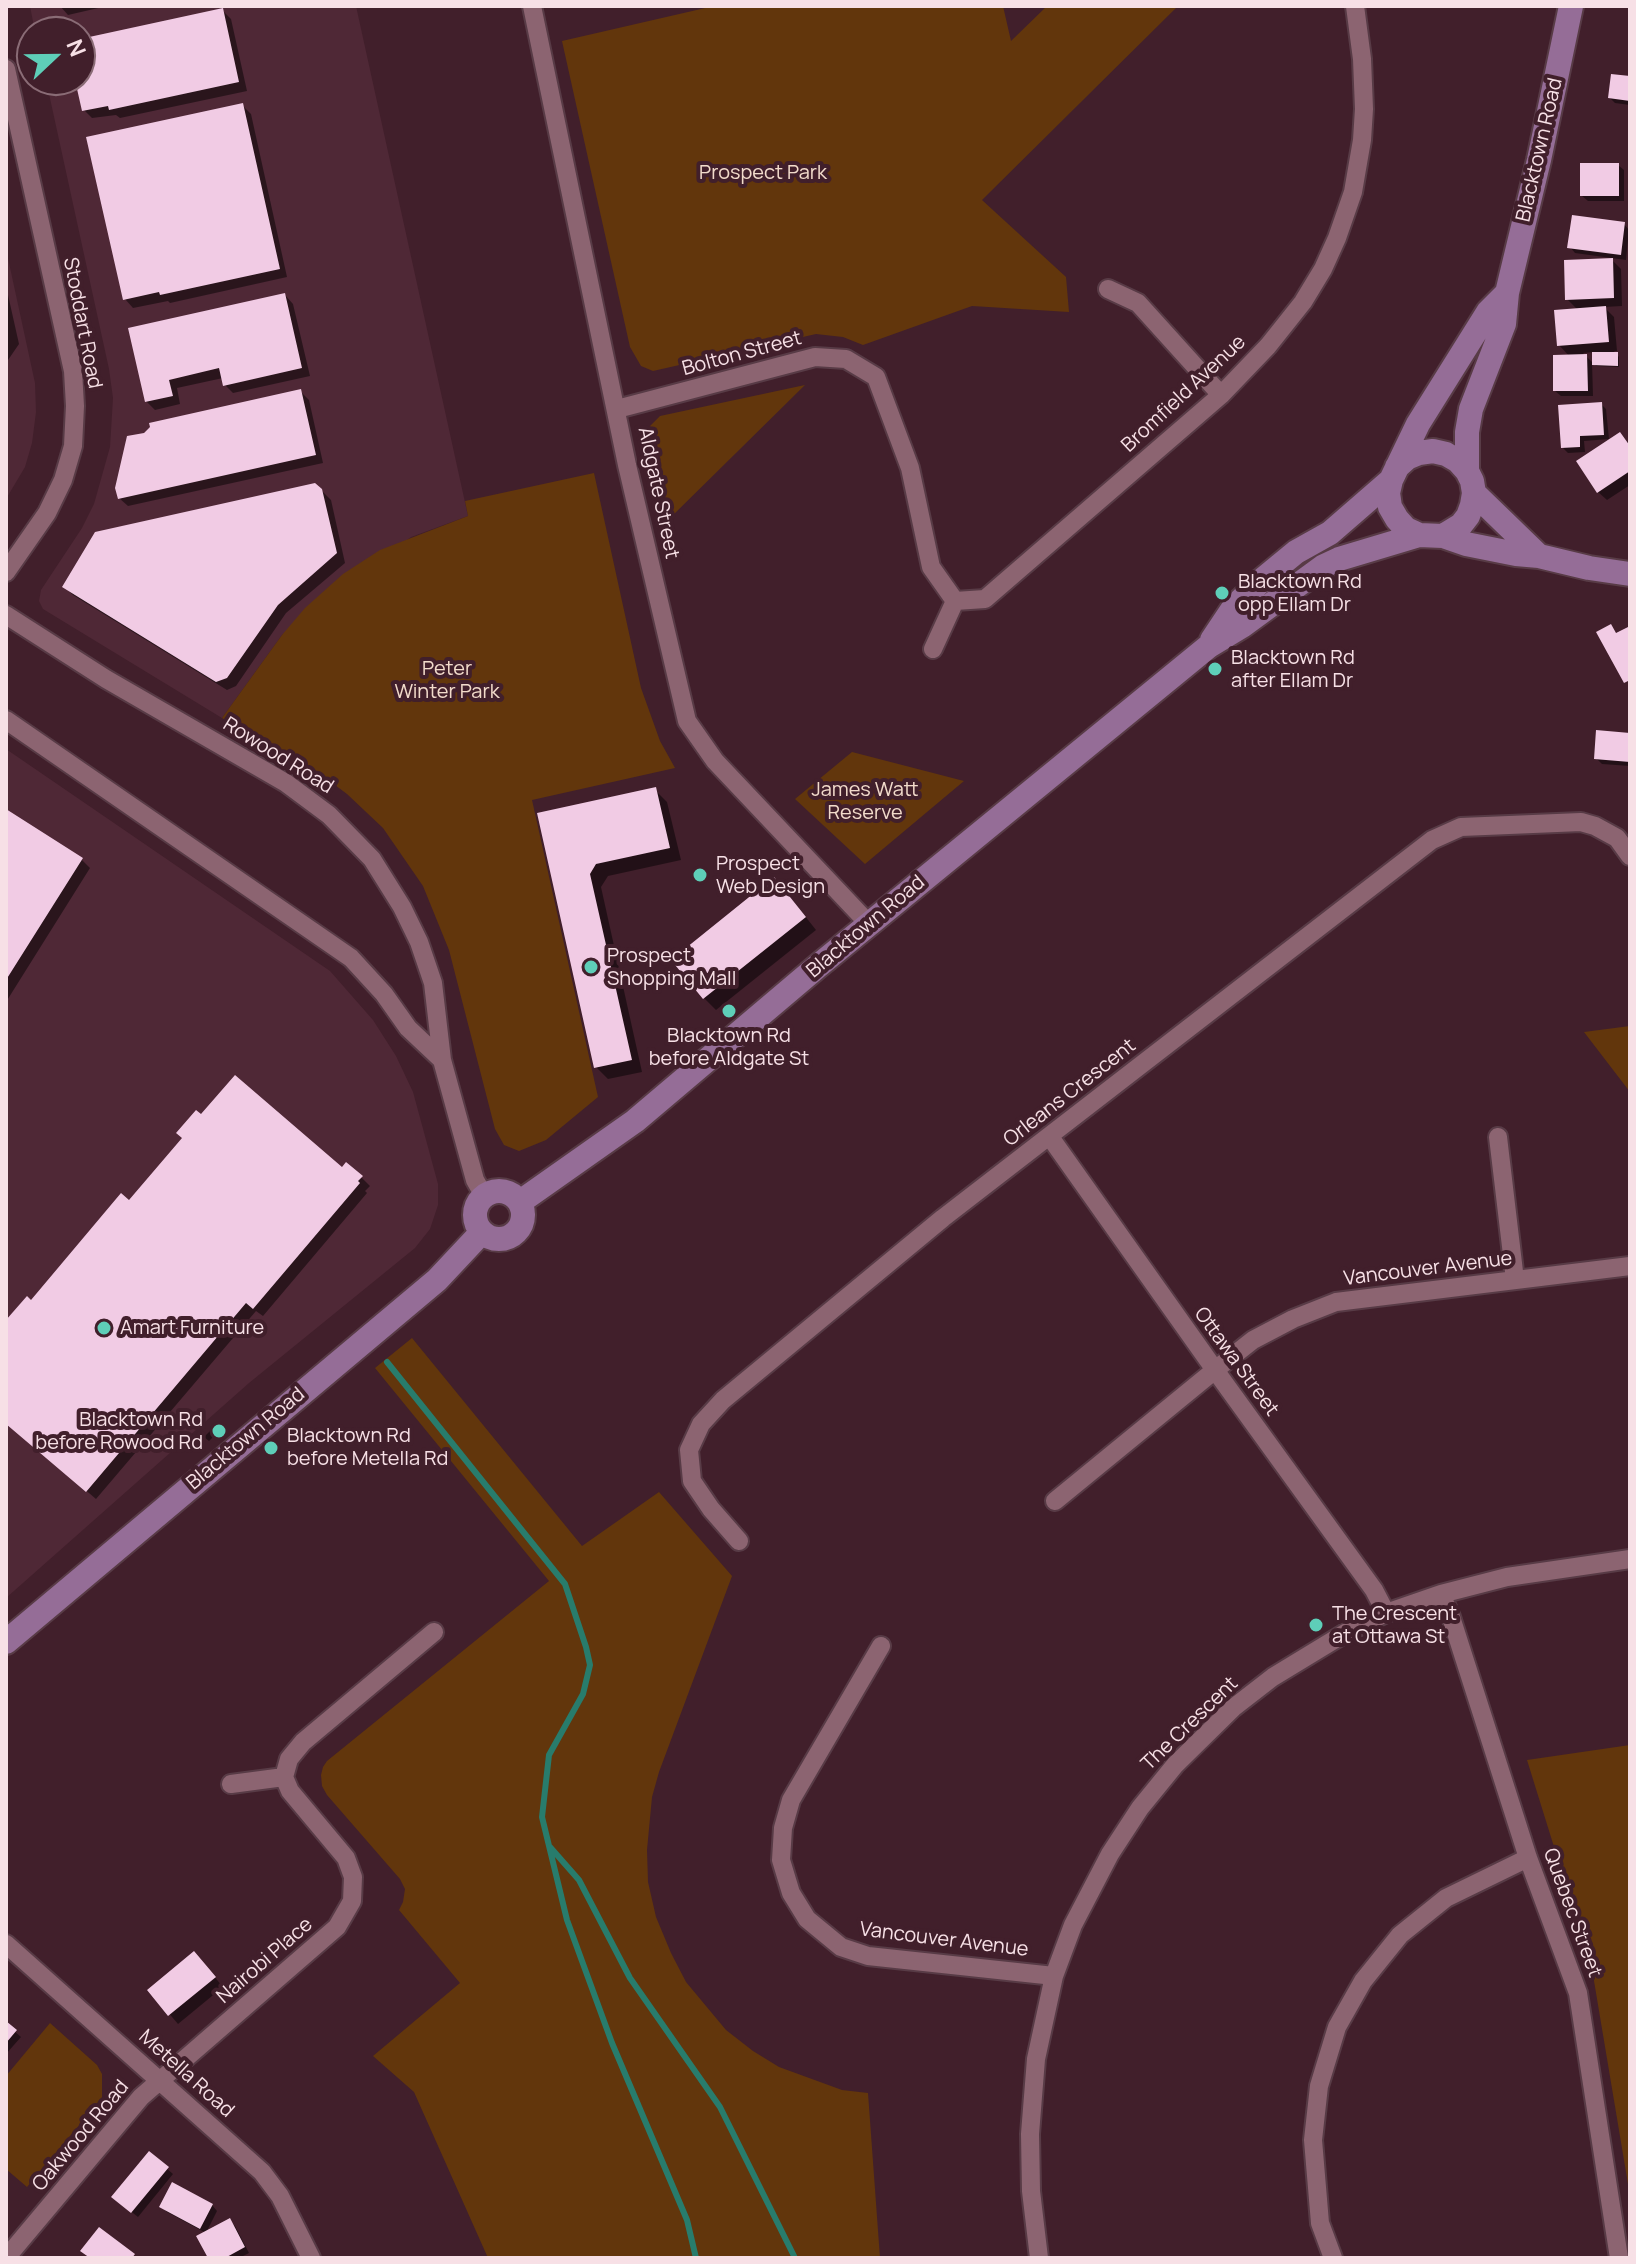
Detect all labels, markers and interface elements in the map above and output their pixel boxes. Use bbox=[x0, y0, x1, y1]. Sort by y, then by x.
north arrow bbox=[16, 16, 96, 96]
text: N bbox=[60, 35, 93, 61]
street label: Blacktown Road bbox=[1512, 76, 1568, 224]
park label: Prospect Park bbox=[699, 161, 827, 185]
street label: Stoddart Road bbox=[58, 255, 106, 391]
street label: Bolton Street bbox=[680, 327, 804, 381]
street label: Bromfield Avenue bbox=[1117, 330, 1251, 458]
street label: Aldgate Street bbox=[632, 425, 684, 561]
place label: Blacktown Rd opp Ellam Dr bbox=[1238, 570, 1362, 617]
marker: Blacktown Rd opp Ellam Dr bbox=[1213, 584, 1231, 602]
place label: Blacktown Rd after Ellam Dr bbox=[1231, 646, 1355, 693]
park label: Peter Winter Park bbox=[394, 657, 500, 704]
marker: Blacktown Rd after Ellam Dr bbox=[1206, 660, 1224, 678]
street label: Rowood Road bbox=[218, 712, 338, 800]
park label: James Watt Reserve bbox=[811, 778, 919, 825]
place label: Prospect Web Design bbox=[716, 852, 825, 899]
marker: Prospect Web Design bbox=[691, 866, 709, 884]
street label: Blacktown Road bbox=[802, 871, 930, 983]
place label: Prospect Shopping Mall bbox=[607, 944, 736, 991]
marker: Prospect Shopping Mall bbox=[582, 958, 600, 976]
marker: Blacktown Rd before Aldgate St bbox=[720, 1002, 738, 1020]
place label: Blacktown Rd before Aldgate St bbox=[649, 1024, 809, 1071]
street label: Orleans Crescent bbox=[999, 1034, 1141, 1152]
street label: Vancouver Avenue bbox=[1342, 1247, 1514, 1291]
street label: Ottawa Street bbox=[1188, 1303, 1284, 1421]
place label: Amart Furniture bbox=[120, 1316, 264, 1340]
marker: Amart Furniture bbox=[95, 1319, 113, 1337]
street label: Blacktown Road bbox=[182, 1383, 310, 1495]
place label: Blacktown Rd before Rowood Rd bbox=[35, 1408, 203, 1455]
marker: Blacktown Rd before Rowood Rd bbox=[210, 1422, 228, 1440]
place label: Blacktown Rd before Metella Rd bbox=[287, 1424, 448, 1471]
marker: Blacktown Rd before Metella Rd bbox=[262, 1439, 280, 1457]
place label: The Crescent at Ottawa St bbox=[1332, 1602, 1457, 1649]
marker: The Crescent at Ottawa St bbox=[1307, 1616, 1325, 1634]
street label: The Crescent bbox=[1137, 1672, 1243, 1776]
street label: Quebec Street bbox=[1538, 1845, 1606, 1981]
street label: Nairobi Place bbox=[212, 1913, 318, 2009]
street label: Vancouver Avenue bbox=[858, 1918, 1030, 1962]
street label: Metella Road bbox=[134, 2025, 238, 2123]
street label: Oakwood Road bbox=[28, 2076, 134, 2196]

